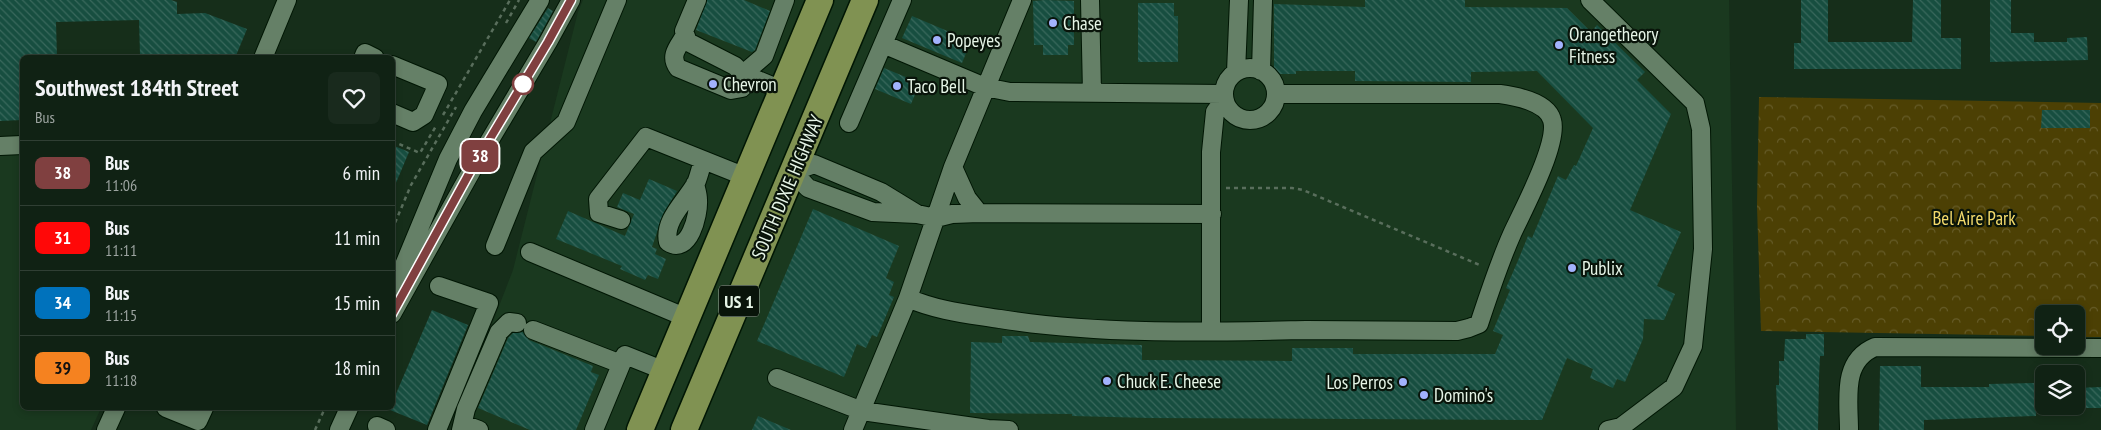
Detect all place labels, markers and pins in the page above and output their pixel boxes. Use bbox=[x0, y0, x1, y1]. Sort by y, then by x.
place label: Chase bbox=[1063, 11, 1102, 35]
marker: Chase bbox=[1047, 17, 1059, 29]
place label: Orangetheory Fitness bbox=[1569, 22, 1659, 68]
place label: Popeyes bbox=[947, 28, 1000, 52]
marker: Popeyes bbox=[931, 34, 943, 46]
marker: Orangetheory Fitness bbox=[1553, 39, 1565, 51]
place label: Chevron bbox=[723, 72, 777, 96]
unlabelled marker bbox=[512, 73, 534, 95]
place label: Taco Bell bbox=[907, 74, 966, 98]
marker: Chevron bbox=[707, 78, 719, 90]
marker: Taco Bell bbox=[891, 80, 903, 92]
place label: Publix bbox=[1582, 256, 1623, 280]
marker: Publix bbox=[1566, 262, 1578, 274]
place label: Chuck E. Cheese bbox=[1117, 369, 1221, 393]
place label: Los Perros bbox=[1326, 370, 1393, 394]
marker: Chuck E. Cheese bbox=[1101, 375, 1113, 387]
marker: Los Perros bbox=[1397, 376, 1409, 388]
place label: Domino's bbox=[1434, 383, 1493, 407]
marker: Domino's bbox=[1418, 389, 1430, 401]

